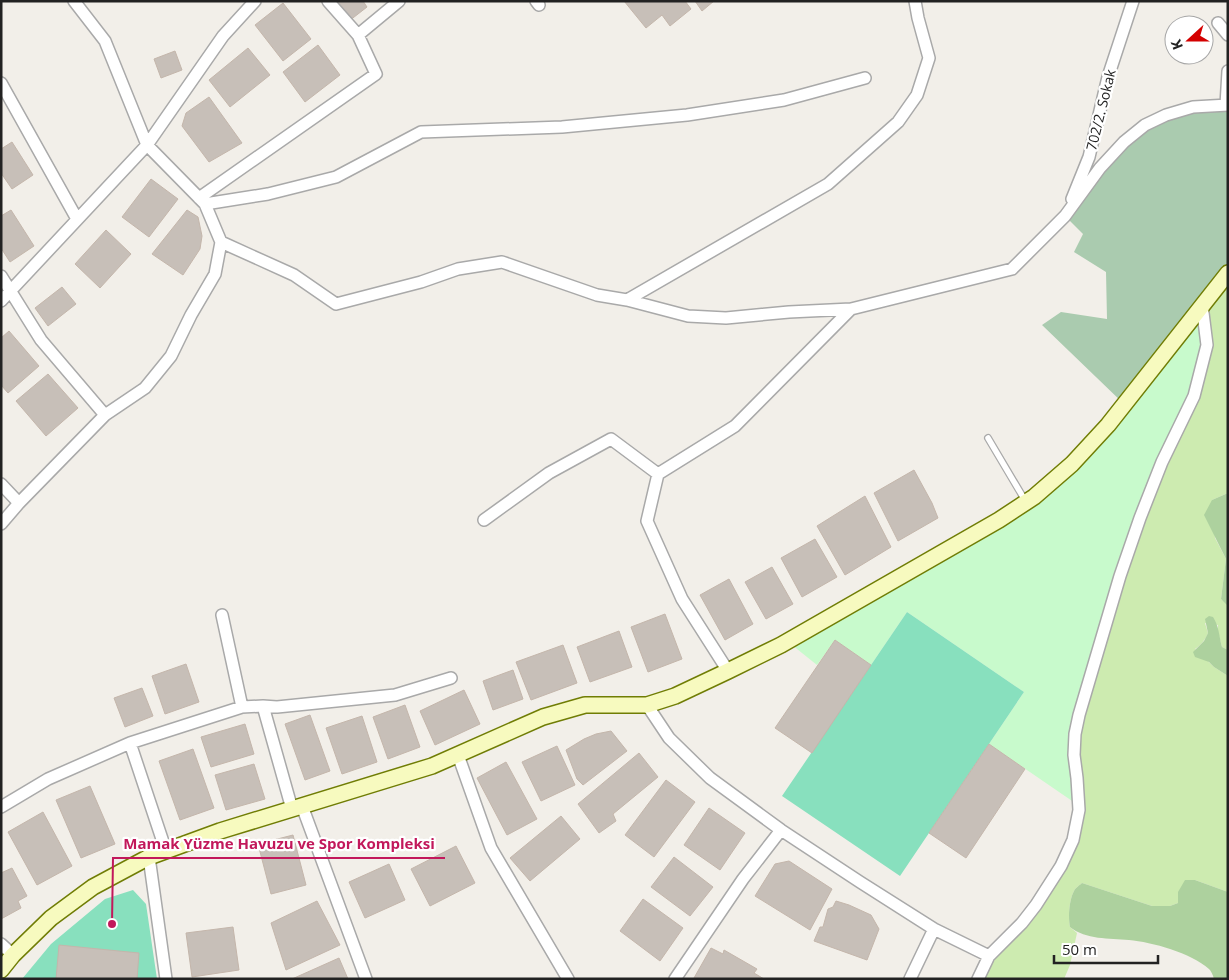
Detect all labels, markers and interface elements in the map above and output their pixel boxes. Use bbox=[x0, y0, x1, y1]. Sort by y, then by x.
north arrow bbox=[1164, 15, 1214, 65]
text: K bbox=[1166, 36, 1187, 53]
street label: 702/2. Sokak bbox=[1081, 67, 1120, 152]
callout: Mamak Yüzme Havuzu ve Spor Kompleksi bbox=[113, 828, 445, 858]
text: Mamak Yüzme Havuzu ve Spor Kompleksi bbox=[123, 833, 435, 853]
scale bar bbox=[1054, 932, 1158, 964]
text: 50 m bbox=[1062, 939, 1097, 959]

